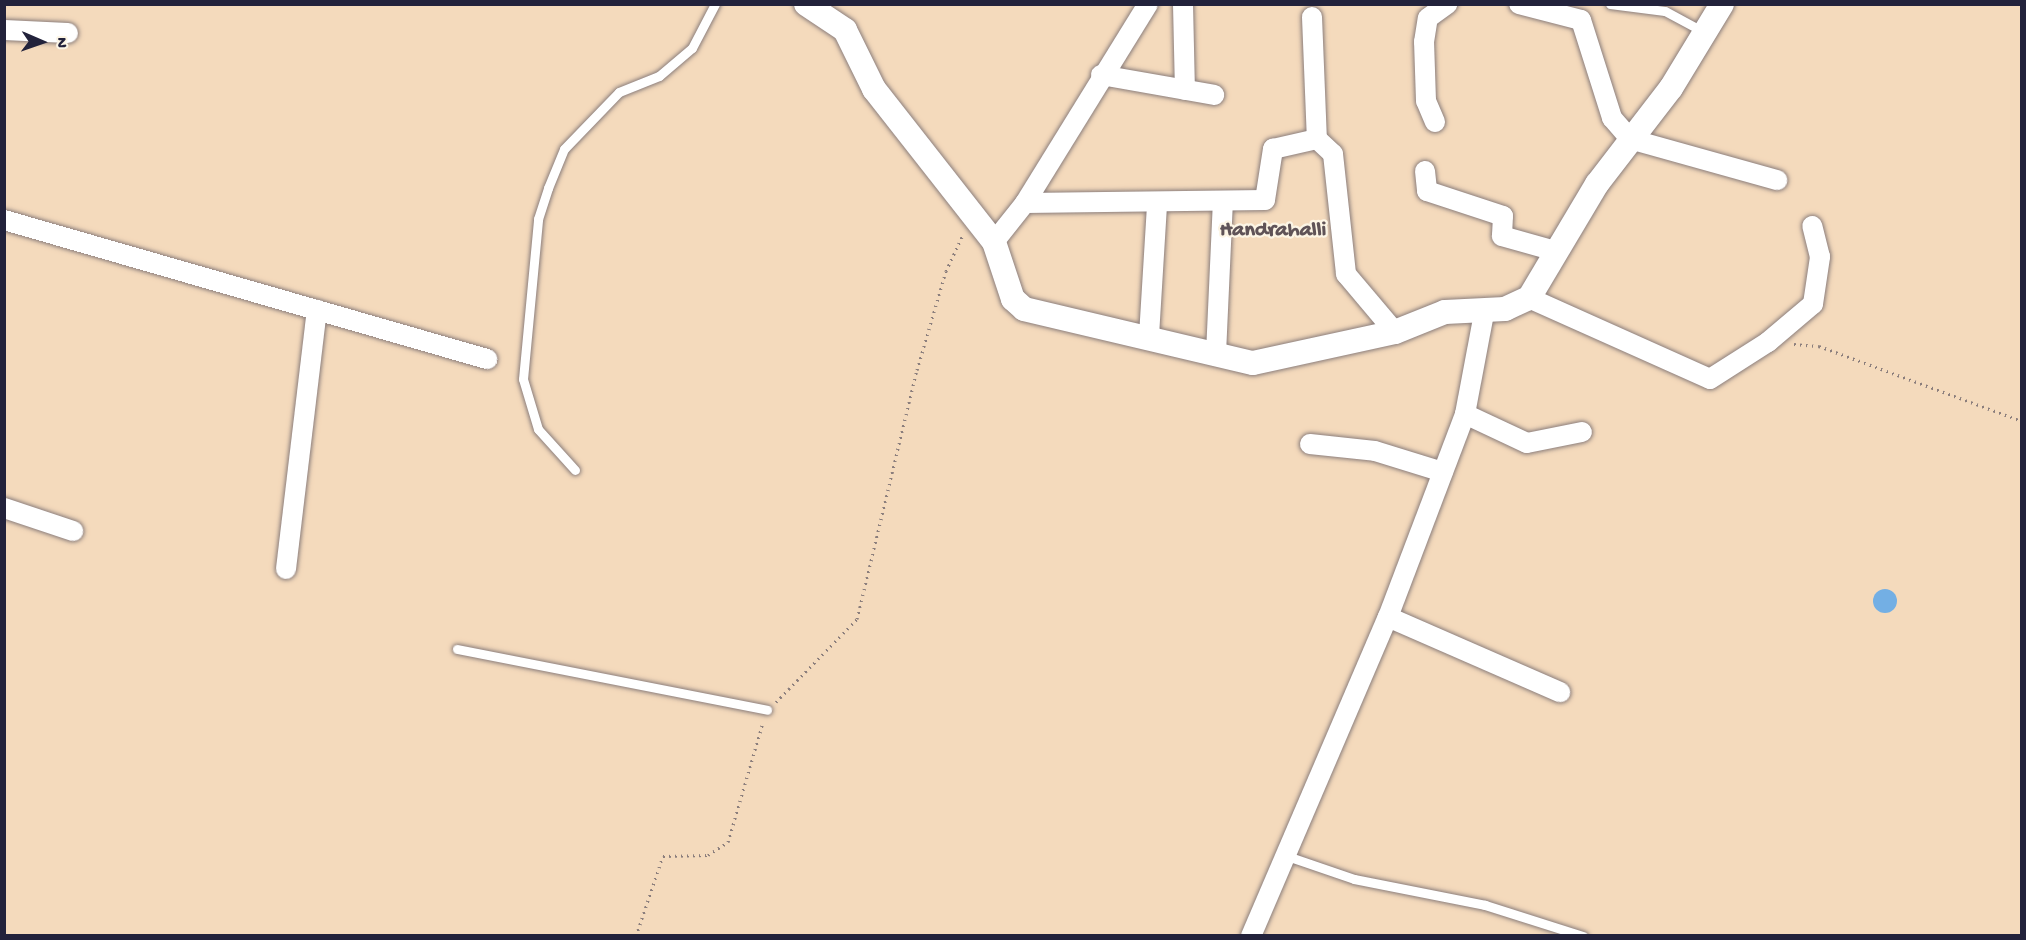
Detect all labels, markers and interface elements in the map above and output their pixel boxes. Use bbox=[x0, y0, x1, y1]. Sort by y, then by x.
north arrow bbox=[12, 12, 72, 72]
text: N bbox=[51, 37, 70, 48]
district label: Handrahalli bbox=[1220, 219, 1326, 245]

